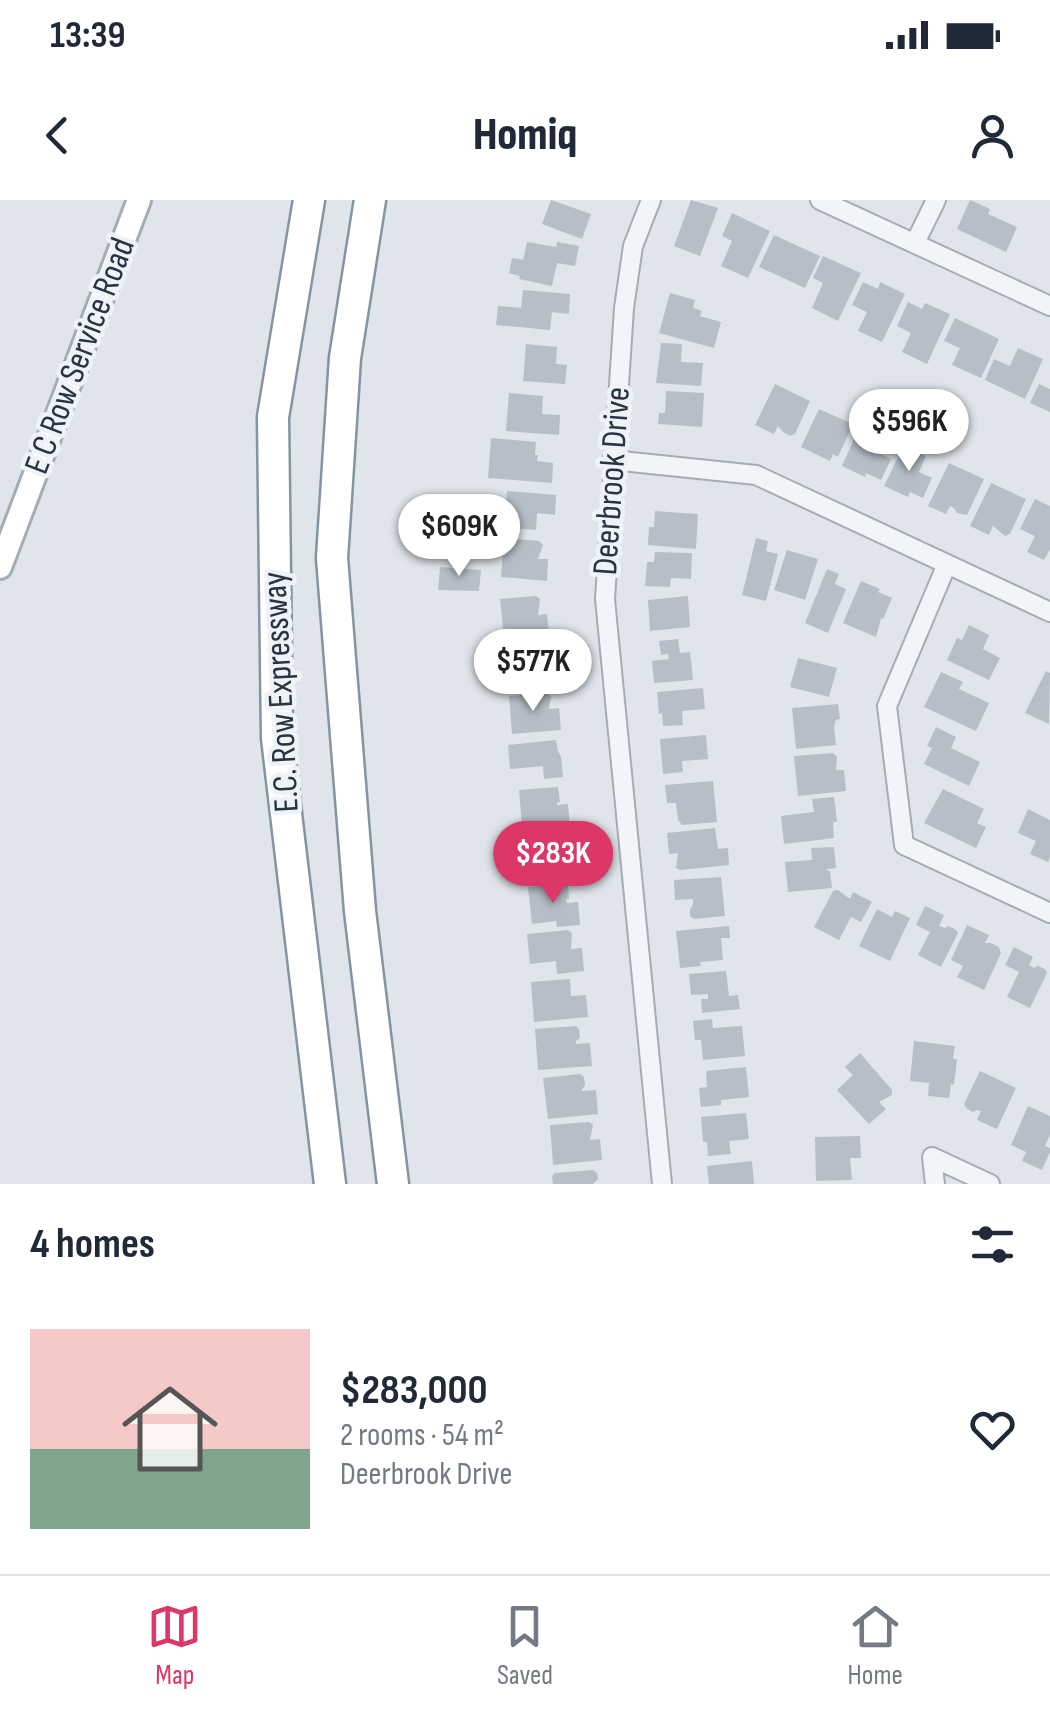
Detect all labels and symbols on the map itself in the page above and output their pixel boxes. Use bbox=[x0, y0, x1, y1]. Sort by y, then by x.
street label: E C Row Service Road bbox=[15, 232, 145, 480]
street label: Deerbrook Drive bbox=[584, 385, 640, 577]
pin: $596K bbox=[839, 389, 979, 474]
pin: $609K bbox=[389, 494, 529, 579]
street label: E.C. Row Expressway bbox=[253, 571, 309, 813]
pin: $577K bbox=[463, 629, 603, 714]
pin: $283K bbox=[483, 821, 623, 906]

